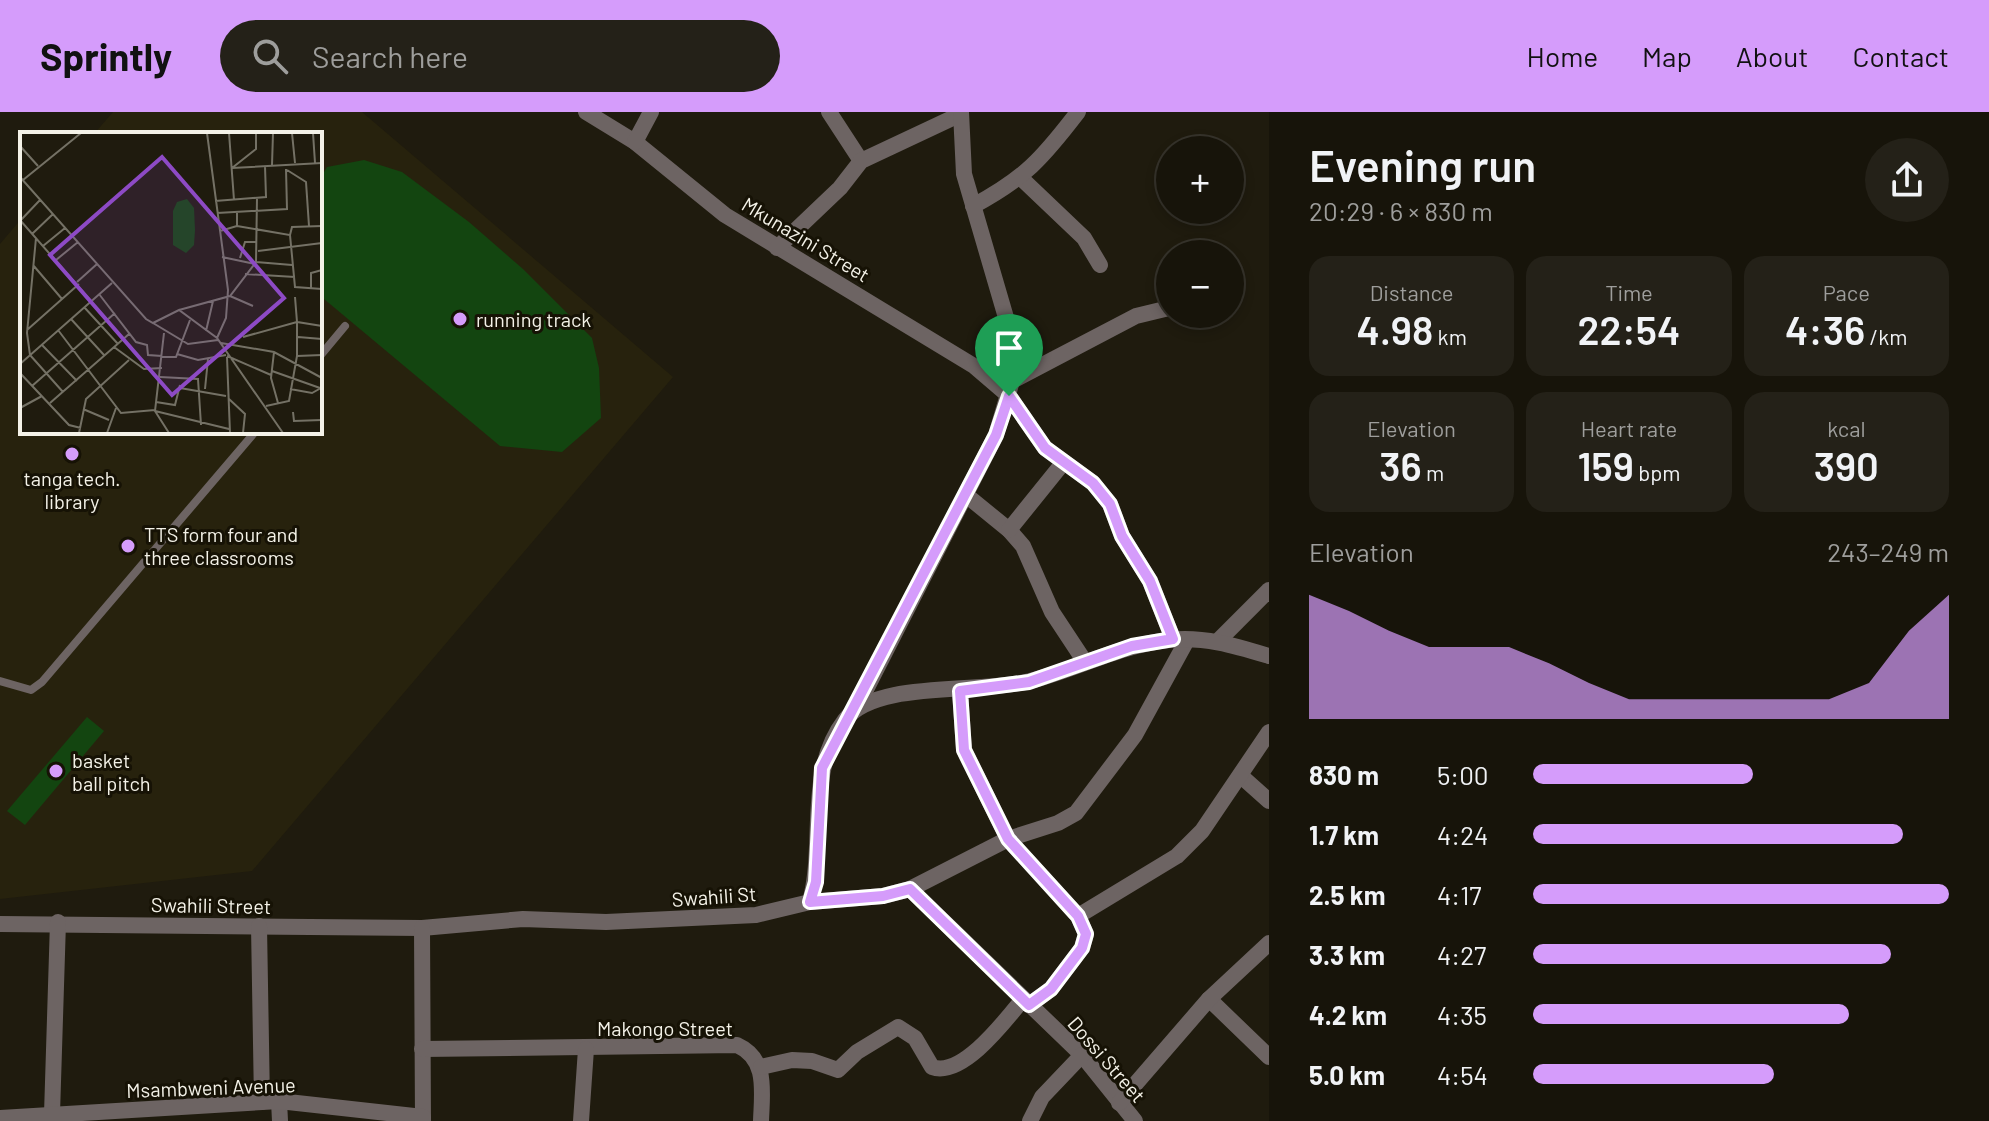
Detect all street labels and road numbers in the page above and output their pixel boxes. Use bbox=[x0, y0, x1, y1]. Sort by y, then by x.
street label: Mkunazini Street bbox=[738, 191, 874, 287]
street label: Swahili St bbox=[671, 881, 757, 911]
street label: Swahili Street bbox=[151, 892, 271, 918]
street label: Dossi Street bbox=[1063, 1011, 1151, 1107]
street label: Makongo Street bbox=[597, 1016, 733, 1040]
street label: Msambweni Avenue bbox=[126, 1072, 296, 1102]

